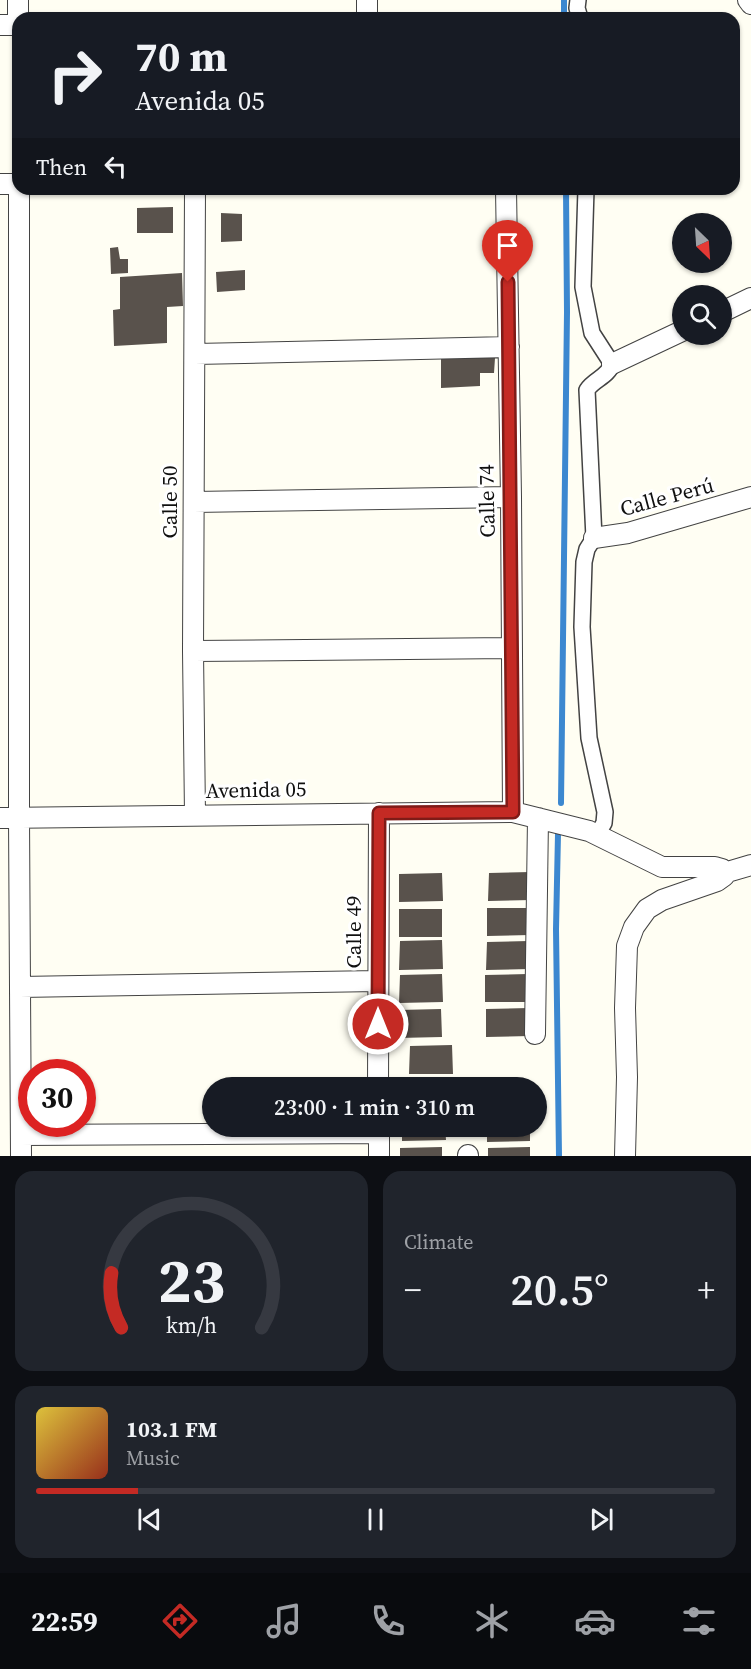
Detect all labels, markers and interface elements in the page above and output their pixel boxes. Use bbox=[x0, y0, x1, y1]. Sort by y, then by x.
text: 70 m bbox=[135, 27, 228, 85]
icon: right bbox=[36, 36, 114, 114]
text: Avenida 05 bbox=[135, 82, 265, 119]
icon: left bbox=[99, 150, 132, 183]
text: Then bbox=[36, 152, 87, 182]
north arrow bbox=[672, 213, 732, 273]
map controls bbox=[672, 213, 732, 345]
pin bbox=[482, 220, 533, 282]
icon: arrive bbox=[491, 229, 524, 262]
button: search bbox=[672, 285, 732, 345]
street label: Calle 74 bbox=[471, 464, 502, 538]
street label: Calle 50 bbox=[155, 465, 184, 539]
street label: Calle Perú bbox=[617, 470, 717, 523]
street label: Avenida 05 bbox=[205, 774, 307, 805]
street label: Calle 49 bbox=[339, 895, 368, 969]
position arrow bbox=[346, 992, 410, 1056]
speed limit sign: 30 bbox=[18, 1059, 96, 1137]
text: 23:00 · 1 min · 310 m bbox=[274, 1092, 475, 1122]
text: Climate bbox=[404, 1228, 473, 1256]
text: 23 bbox=[158, 1237, 225, 1323]
text: 20.5° bbox=[510, 1258, 609, 1320]
text: − bbox=[404, 1267, 422, 1312]
text: + bbox=[698, 1267, 715, 1312]
text: km/h bbox=[166, 1311, 217, 1340]
text: 103.1 FM bbox=[126, 1414, 217, 1444]
text: Music bbox=[126, 1444, 180, 1472]
icon: previous bbox=[133, 1503, 166, 1536]
icon: pause bbox=[359, 1503, 392, 1536]
icon: next bbox=[585, 1503, 618, 1536]
icon: directions bbox=[159, 1600, 201, 1642]
icon: music bbox=[263, 1600, 305, 1642]
icon: phone bbox=[367, 1600, 409, 1642]
icon: climate bbox=[471, 1600, 513, 1642]
icon: car bbox=[574, 1600, 616, 1642]
icon: filters bbox=[678, 1600, 720, 1642]
text: 22:59 bbox=[31, 1603, 98, 1640]

